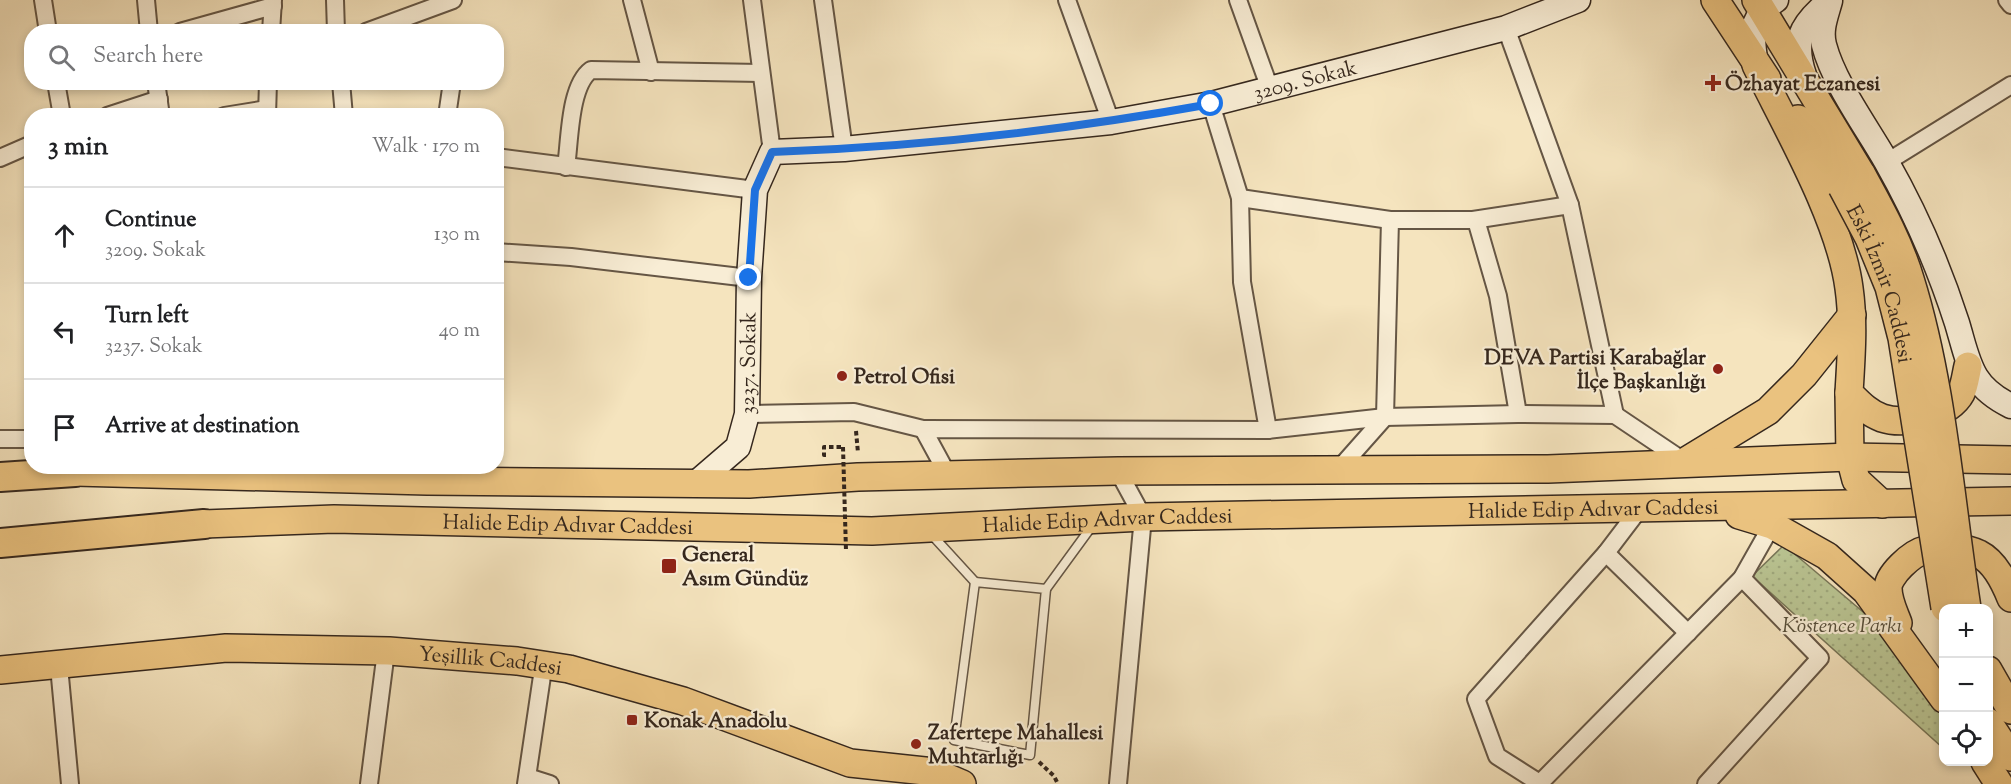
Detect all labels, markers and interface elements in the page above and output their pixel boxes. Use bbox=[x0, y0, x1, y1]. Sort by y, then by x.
search box bbox=[24, 24, 504, 90]
icon: search bbox=[45, 41, 78, 74]
text: Search here bbox=[93, 41, 203, 73]
street label: 3209. Sokak bbox=[1251, 54, 1361, 109]
place label: Özhayat Eczanesi bbox=[1725, 70, 1880, 100]
marker: Özhayat Eczanesi bbox=[1706, 76, 1720, 90]
route start bbox=[1197, 90, 1223, 116]
text: 3 min bbox=[48, 129, 108, 166]
text: Walk · 170 m bbox=[372, 133, 480, 162]
street label: Eski İzmir Caddesi bbox=[1837, 200, 1919, 365]
text: Continue bbox=[105, 205, 196, 237]
icon: ahead bbox=[48, 219, 81, 252]
text: 130 m bbox=[434, 221, 480, 250]
text: 3209. Sokak bbox=[105, 237, 206, 266]
route end bbox=[735, 264, 761, 290]
text: Turn left bbox=[105, 301, 188, 333]
street label: 3237. Sokak bbox=[734, 311, 766, 415]
icon: left bbox=[48, 315, 81, 348]
text: 40 m bbox=[439, 317, 480, 346]
text: 3237. Sokak bbox=[105, 333, 203, 362]
place label: DEVA Partisi Karabağlar İlçe Başkanlığı bbox=[1484, 344, 1706, 398]
marker: DEVA Partisi Karabağlar İlçe Başkanlığı bbox=[1711, 362, 1725, 376]
place label: Petrol Ofisi bbox=[854, 363, 955, 393]
marker: Petrol Ofisi bbox=[835, 369, 849, 383]
icon: arrive bbox=[48, 411, 81, 444]
text: Arrive at destination bbox=[105, 411, 300, 443]
street label: Halide Edip Adıvar Caddesi bbox=[1468, 493, 1719, 528]
street label: Halide Edip Adıvar Caddesi bbox=[982, 502, 1233, 542]
street label: Halide Edip Adıvar Caddesi bbox=[442, 508, 693, 544]
place label: General Asım Gündüz bbox=[682, 541, 808, 595]
marker: General Asım Gündüz bbox=[660, 557, 678, 575]
map controls bbox=[1939, 604, 1993, 766]
button: + bbox=[1939, 604, 1993, 658]
park label: Köstence Parkı bbox=[1782, 612, 1902, 642]
street label: Yeşillik Caddesi bbox=[418, 640, 564, 685]
button: − bbox=[1939, 658, 1993, 712]
place label: Konak Anadolu bbox=[644, 707, 788, 737]
button: locate bbox=[1939, 712, 1993, 766]
marker: Konak Anadolu bbox=[625, 713, 639, 727]
place label: Zafertepe Mahallesi Muhtarlığı bbox=[928, 719, 1103, 773]
marker: Zafertepe Mahallesi Muhtarlığı bbox=[909, 737, 923, 751]

